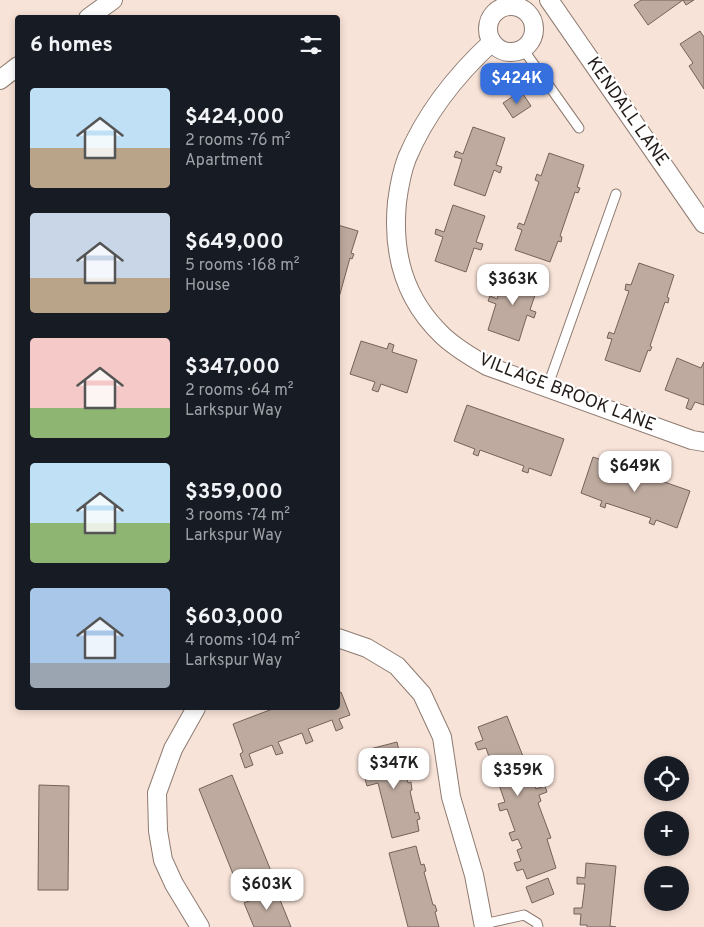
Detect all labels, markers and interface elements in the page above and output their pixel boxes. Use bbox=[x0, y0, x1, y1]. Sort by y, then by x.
icon: filters bbox=[297, 31, 325, 59]
text: 6 homes bbox=[30, 32, 113, 59]
street label: KENDALL LANE bbox=[581, 53, 673, 171]
pin: $424K bbox=[482, 62, 552, 105]
text: $424K bbox=[491, 69, 543, 89]
text: $424,000 bbox=[185, 104, 284, 131]
icon: home bbox=[70, 108, 130, 168]
text: 2 rooms · 76 m² bbox=[185, 131, 291, 151]
text: Apartment bbox=[185, 151, 263, 171]
text: $649,000 bbox=[185, 229, 284, 256]
icon: home bbox=[70, 233, 130, 293]
text: 5 rooms · 168 m² bbox=[185, 256, 300, 276]
pin: $363K bbox=[478, 264, 548, 306]
text: $363K bbox=[488, 270, 538, 290]
text: House bbox=[185, 276, 230, 296]
street label: VILLAGE BROOK LANE bbox=[475, 349, 659, 437]
text: $347,000 bbox=[185, 354, 280, 381]
icon: home bbox=[70, 358, 130, 418]
text: 2 rooms · 64 m² bbox=[185, 381, 294, 401]
text: Larkspur Way bbox=[185, 401, 282, 421]
pin: $649K bbox=[600, 450, 670, 493]
text: $649K bbox=[610, 457, 660, 477]
text: $359,000 bbox=[185, 479, 283, 506]
icon: home bbox=[70, 483, 130, 543]
text: 3 rooms · 74 m² bbox=[185, 506, 290, 526]
text: Larkspur Way bbox=[185, 526, 282, 546]
text: $603,000 bbox=[185, 604, 283, 631]
icon: home bbox=[70, 608, 130, 668]
text: 4 rooms · 104 m² bbox=[185, 631, 300, 651]
text: Larkspur Way bbox=[185, 651, 282, 671]
pin: $347K bbox=[359, 748, 429, 790]
text: $347K bbox=[369, 754, 419, 774]
pin: $359K bbox=[483, 754, 553, 797]
map controls bbox=[644, 756, 689, 911]
button: locate bbox=[644, 756, 689, 801]
text: $359K bbox=[493, 761, 543, 781]
button: + bbox=[644, 811, 689, 856]
button: − bbox=[644, 866, 689, 911]
pin: $603K bbox=[232, 868, 302, 911]
text: $603K bbox=[242, 875, 292, 895]

